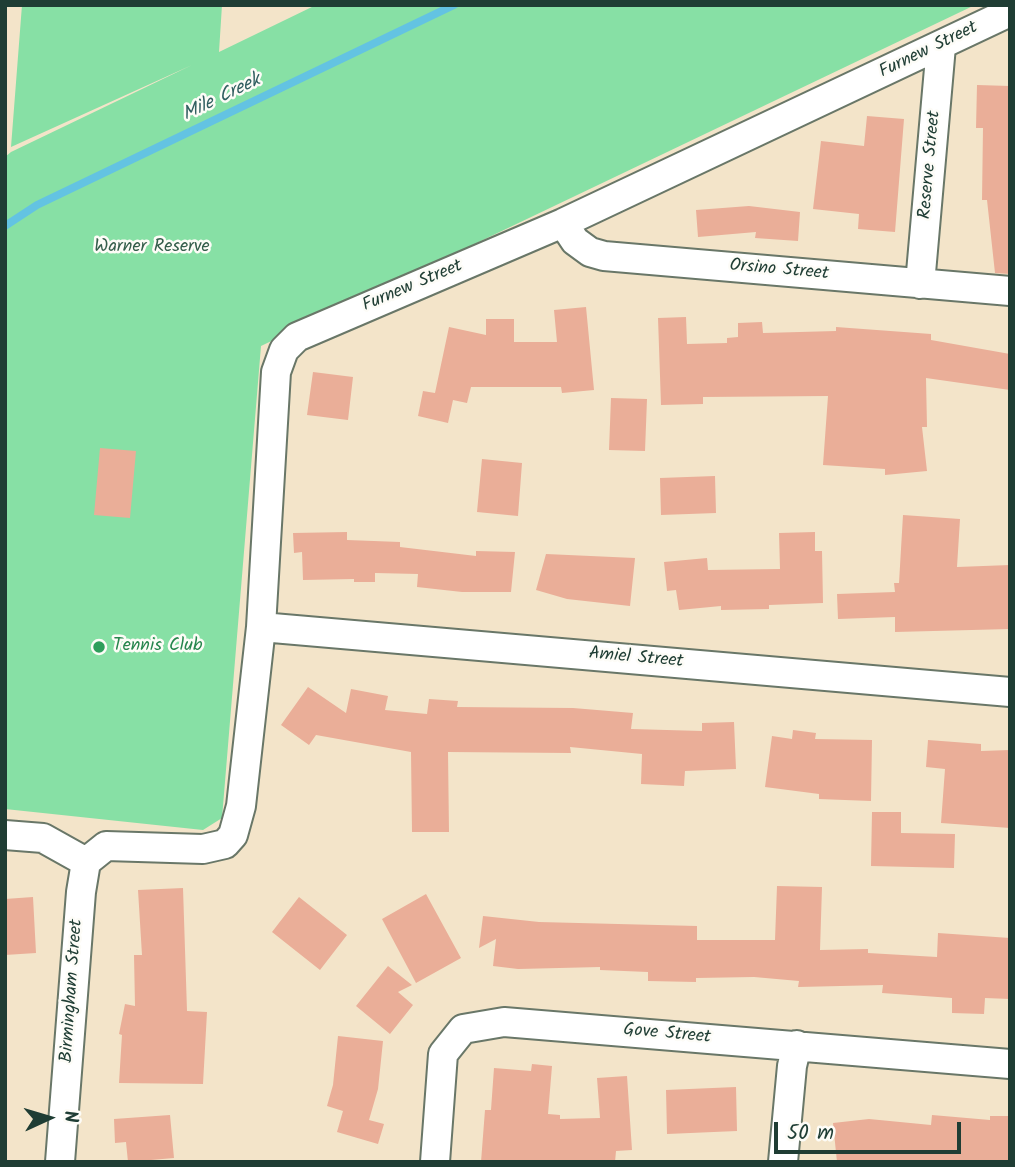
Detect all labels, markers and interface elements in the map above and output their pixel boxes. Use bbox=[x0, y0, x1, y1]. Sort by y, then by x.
street label: Furnew Street bbox=[876, 18, 982, 84]
water label: Mile Creek bbox=[179, 70, 265, 128]
street label: Reserve Street bbox=[915, 110, 947, 220]
park label: Warner Reserve bbox=[94, 237, 210, 259]
street label: Furnew Street bbox=[360, 256, 466, 318]
street label: Orsino Street bbox=[728, 256, 830, 286]
place label: Tennis Club bbox=[113, 636, 202, 658]
marker: Tennis Club bbox=[91, 639, 107, 655]
street label: Amiel Street bbox=[588, 644, 684, 674]
street label: Birmingham Street bbox=[57, 919, 89, 1063]
street label: Gove Street bbox=[622, 1020, 712, 1050]
north arrow bbox=[14, 1083, 84, 1153]
scale bar bbox=[777, 1108, 964, 1152]
text: N bbox=[55, 1110, 85, 1124]
text: 50 m bbox=[787, 1117, 834, 1150]

